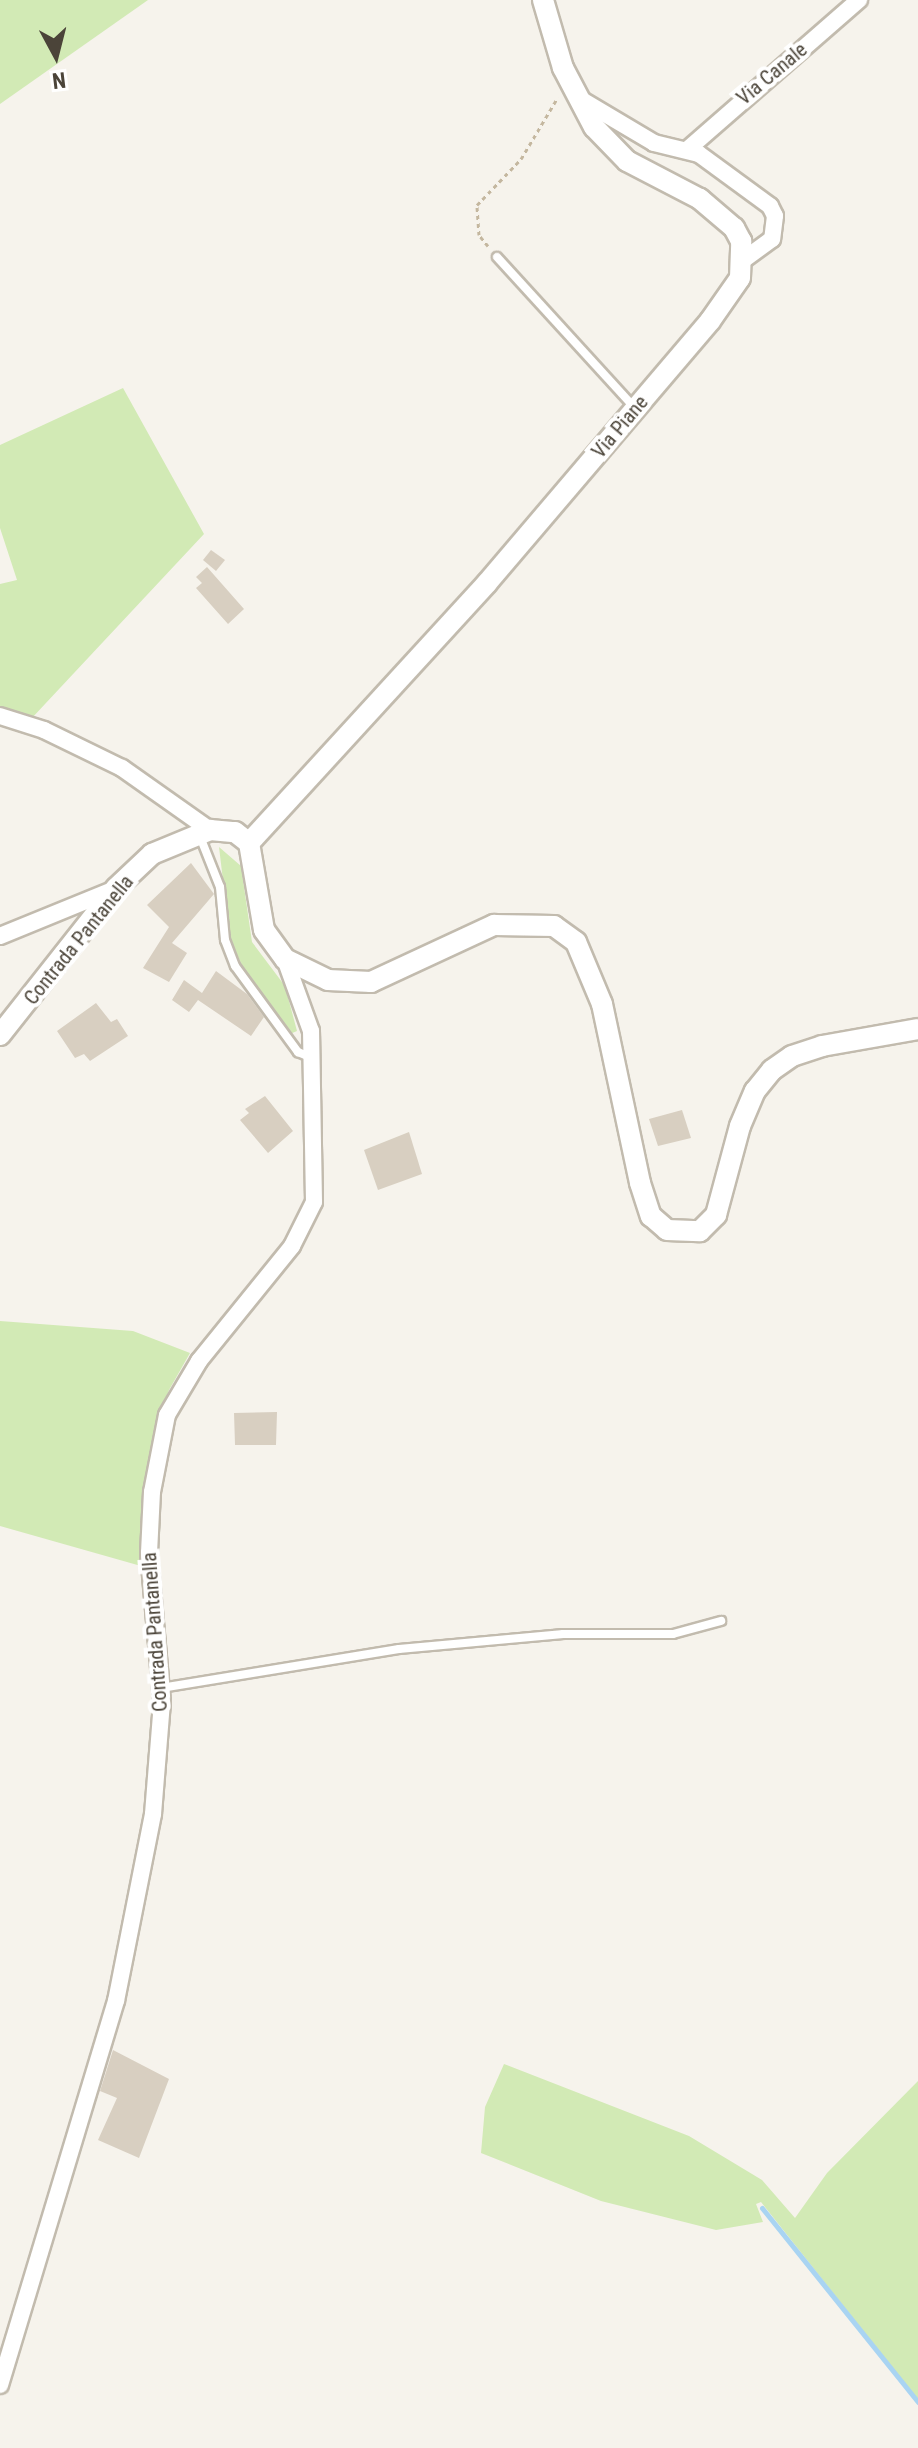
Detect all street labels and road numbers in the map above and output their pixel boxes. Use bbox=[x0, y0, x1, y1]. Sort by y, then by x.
street label: Via Canale bbox=[732, 38, 812, 110]
street label: Via Piane bbox=[587, 391, 653, 463]
street label: Contrada Pantanella bbox=[19, 870, 139, 1010]
street label: Contrada Pantanella bbox=[137, 1551, 173, 1713]

